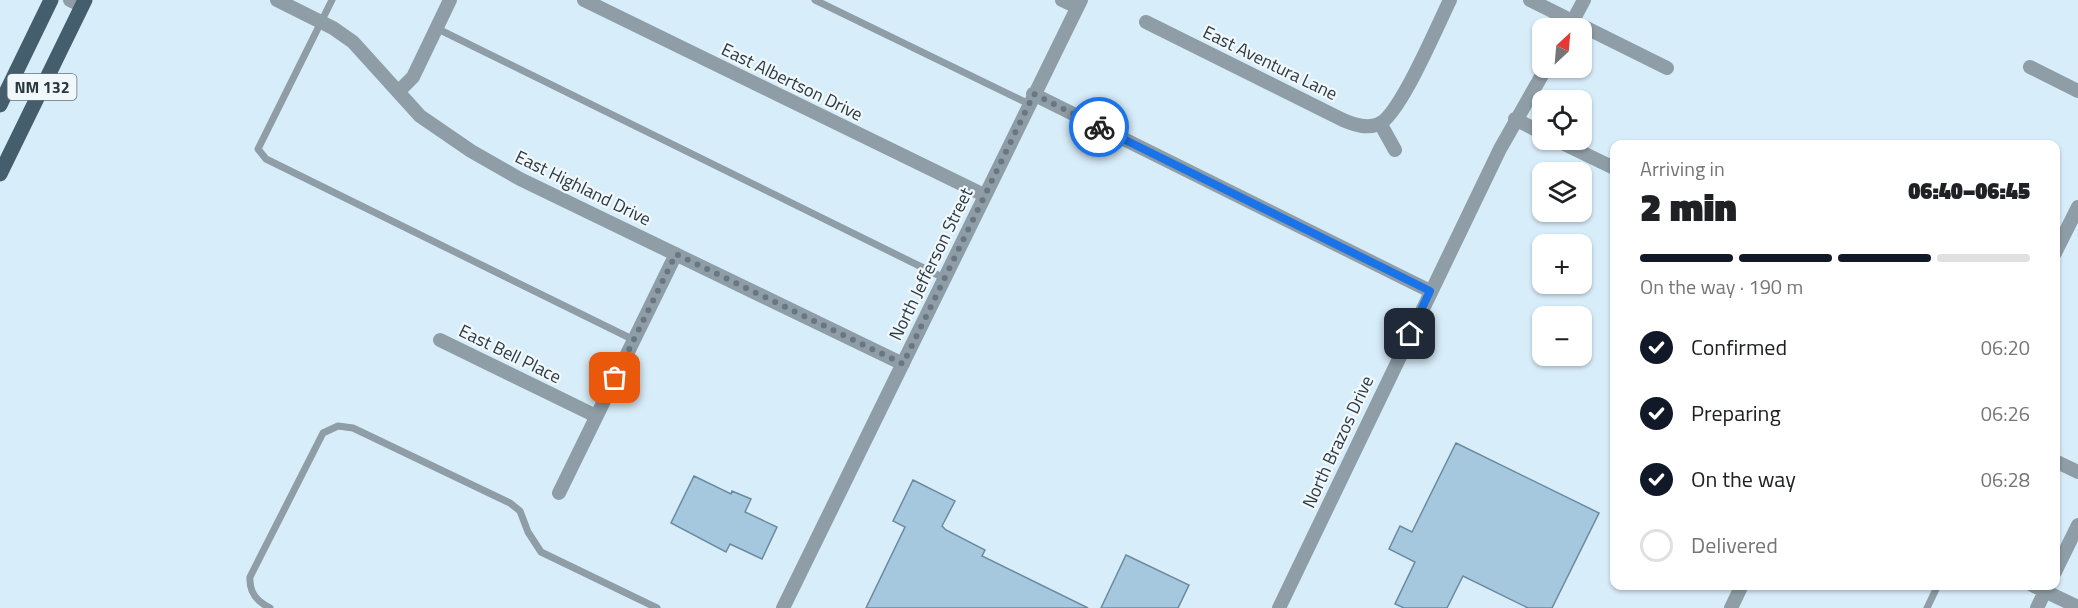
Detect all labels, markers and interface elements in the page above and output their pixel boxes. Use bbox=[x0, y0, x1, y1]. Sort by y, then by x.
street label: East Aventura Lane bbox=[1198, 18, 1342, 107]
north arrow bbox=[1532, 18, 1592, 78]
map controls bbox=[1532, 18, 1592, 366]
street label: East Albertson Drive bbox=[717, 36, 868, 128]
road number: NM 132 bbox=[8, 74, 76, 100]
button: locate bbox=[1532, 90, 1592, 150]
courier bbox=[1069, 97, 1129, 157]
icon: bike bbox=[1083, 111, 1116, 144]
street label: East Highland Drive bbox=[511, 143, 656, 232]
text: Arriving in bbox=[1640, 153, 1725, 184]
button: layers bbox=[1532, 162, 1592, 222]
text: 06:40–06:45 bbox=[1908, 174, 2030, 208]
text: 2 min bbox=[1640, 177, 1737, 236]
street label: North Jefferson Street bbox=[882, 182, 980, 345]
button: + bbox=[1532, 234, 1592, 294]
text: On the way · 190 m bbox=[1640, 271, 1803, 302]
button: − bbox=[1532, 306, 1592, 366]
pin bbox=[1384, 308, 1435, 359]
street label: East Bell Place bbox=[455, 317, 566, 390]
icon: home bbox=[1393, 317, 1426, 350]
text: Confirmed bbox=[1691, 330, 1787, 364]
icon: check bbox=[1640, 331, 1673, 364]
text: 06:20 bbox=[1981, 332, 2030, 363]
pin bbox=[589, 352, 640, 403]
icon: bag bbox=[598, 361, 631, 394]
street label: North Brazos Drive bbox=[1295, 371, 1380, 512]
text: Preparing bbox=[1691, 396, 1781, 430]
icon: check bbox=[1640, 397, 1673, 430]
text: 06:26 bbox=[1981, 398, 2030, 429]
text: On the way bbox=[1691, 462, 1796, 496]
icon: check bbox=[1640, 463, 1673, 496]
text: 06:28 bbox=[1981, 464, 2030, 495]
text: Delivered bbox=[1691, 528, 1778, 562]

